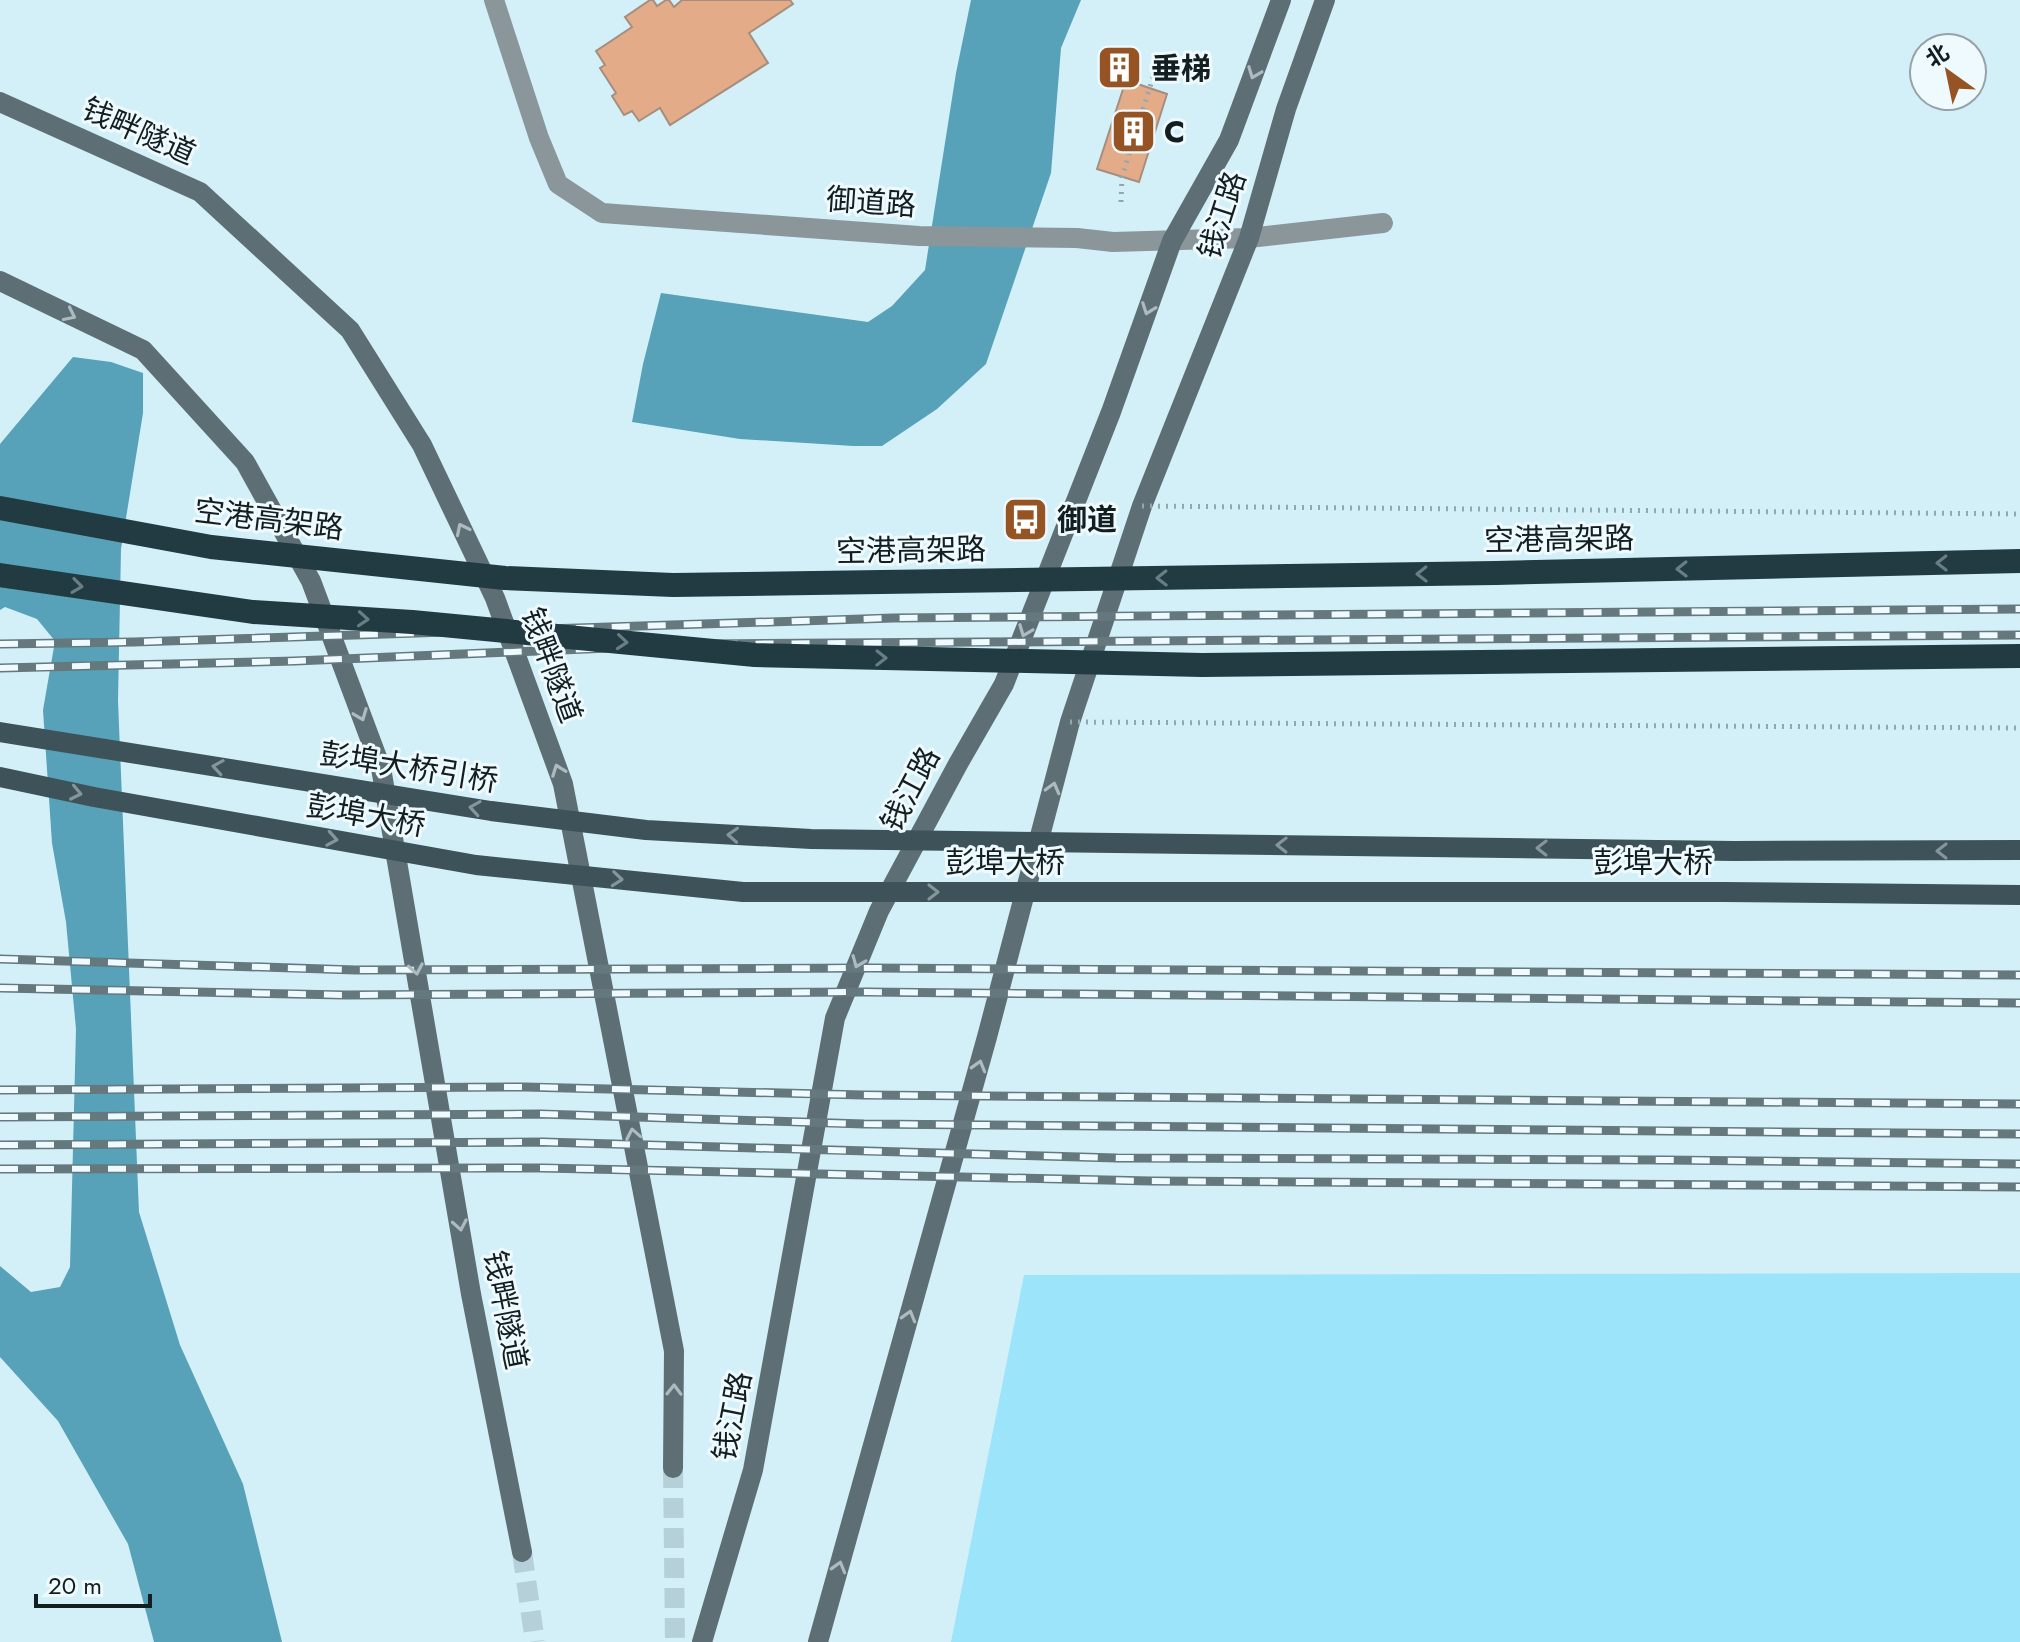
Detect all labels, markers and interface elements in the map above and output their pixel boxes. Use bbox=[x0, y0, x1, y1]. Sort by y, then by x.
north arrow bbox=[1908, 32, 1988, 112]
text: 北 bbox=[1919, 36, 1955, 75]
building icon: 垂梯 bbox=[1096, 44, 1144, 92]
place label: 垂梯 bbox=[1151, 47, 1211, 90]
one-way arrow bbox=[1247, 65, 1264, 79]
street label: 钱畔隧道 bbox=[75, 87, 203, 175]
building icon: C bbox=[1109, 107, 1157, 155]
place label: C bbox=[1164, 110, 1185, 153]
street label: 钱江路 bbox=[1188, 166, 1256, 264]
street label: 御道路 bbox=[825, 177, 917, 227]
one-way arrow bbox=[1141, 302, 1157, 316]
one-way arrow bbox=[62, 305, 77, 320]
street label: 空港高架路 bbox=[192, 489, 346, 549]
bus stop icon: 御道 bbox=[1002, 495, 1050, 543]
place label: 御道 bbox=[1057, 498, 1117, 541]
street label: 空港高架路 bbox=[1484, 516, 1634, 562]
one-way arrow bbox=[456, 522, 472, 537]
street label: 空港高架路 bbox=[836, 527, 986, 573]
one-way arrow bbox=[1935, 554, 1948, 572]
one-way arrow bbox=[1675, 560, 1688, 577]
one-way arrow bbox=[1415, 565, 1428, 583]
one-way arrow bbox=[1155, 569, 1168, 587]
one-way arrow bbox=[70, 577, 84, 594]
street label: 钱畔隧道 bbox=[511, 601, 593, 729]
one-way arrow bbox=[357, 610, 370, 627]
one-way arrow bbox=[1018, 623, 1035, 637]
one-way arrow bbox=[616, 633, 629, 650]
one-way arrow bbox=[875, 649, 888, 666]
one-way arrow bbox=[351, 708, 368, 722]
street label: 彭埠大桥引桥 bbox=[317, 732, 501, 802]
street label: 钱江路 bbox=[870, 739, 950, 839]
one-way arrow bbox=[211, 759, 225, 776]
one-way arrow bbox=[551, 764, 568, 778]
one-way arrow bbox=[1044, 781, 1060, 795]
street label: 彭埠大桥 bbox=[303, 783, 429, 847]
one-way arrow bbox=[69, 784, 83, 801]
one-way arrow bbox=[468, 800, 481, 817]
one-way arrow bbox=[726, 827, 739, 844]
one-way arrow bbox=[325, 830, 339, 847]
one-way arrow bbox=[1275, 836, 1288, 854]
one-way arrow bbox=[1535, 839, 1548, 857]
street label: 彭埠大桥 bbox=[945, 841, 1065, 884]
street label: 彭埠大桥 bbox=[1593, 841, 1713, 884]
one-way arrow bbox=[1935, 842, 1948, 860]
one-way arrow bbox=[611, 871, 624, 888]
one-way arrow bbox=[927, 883, 940, 901]
one-way arrow bbox=[851, 955, 868, 969]
one-way arrow bbox=[406, 962, 423, 976]
one-way arrow bbox=[969, 1059, 986, 1073]
one-way arrow bbox=[625, 1127, 642, 1141]
one-way arrow bbox=[450, 1218, 467, 1232]
street label: 钱畔隧道 bbox=[473, 1247, 539, 1373]
one-way arrow bbox=[900, 1310, 916, 1324]
street label: 钱江路 bbox=[702, 1368, 762, 1464]
one-way arrow bbox=[665, 1383, 682, 1396]
scale bar bbox=[36, 1558, 150, 1608]
one-way arrow bbox=[830, 1560, 847, 1574]
text: 20 m bbox=[48, 1568, 102, 1603]

